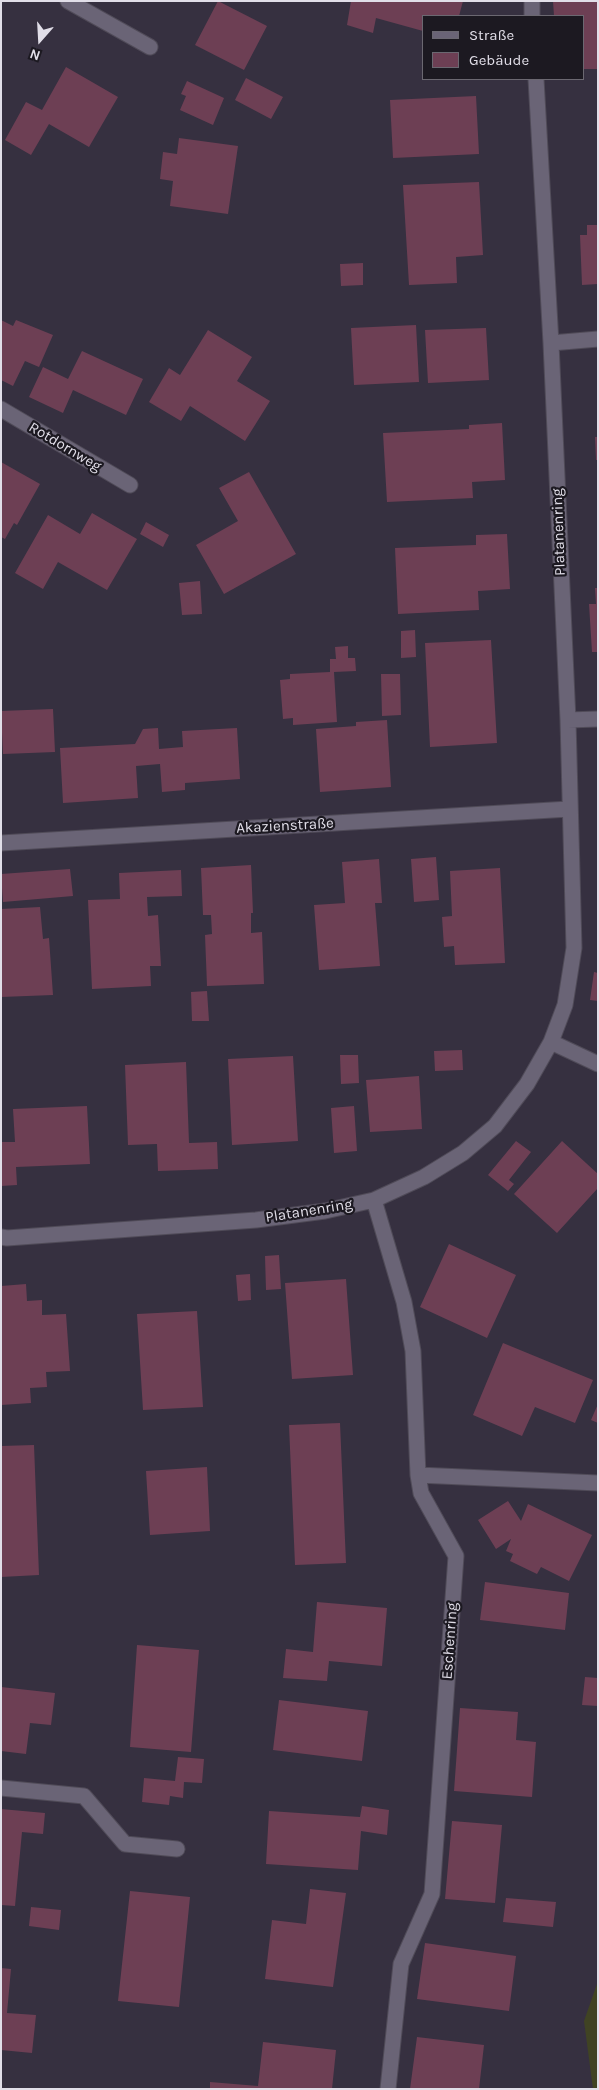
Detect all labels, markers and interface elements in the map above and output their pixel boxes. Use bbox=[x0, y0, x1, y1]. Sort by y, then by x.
north arrow bbox=[15, 15, 65, 65]
legend bbox=[422, 15, 584, 80]
text: Straße bbox=[469, 26, 514, 44]
text: N bbox=[27, 45, 42, 64]
text: Gebäude bbox=[469, 51, 529, 69]
street label: Rotdornweg bbox=[25, 418, 105, 476]
street label: Platanenring bbox=[548, 488, 570, 576]
street label: Akazienstraße bbox=[236, 814, 334, 838]
street label: Platanenring bbox=[264, 1195, 354, 1227]
street label: Eschenring bbox=[438, 1602, 462, 1680]

